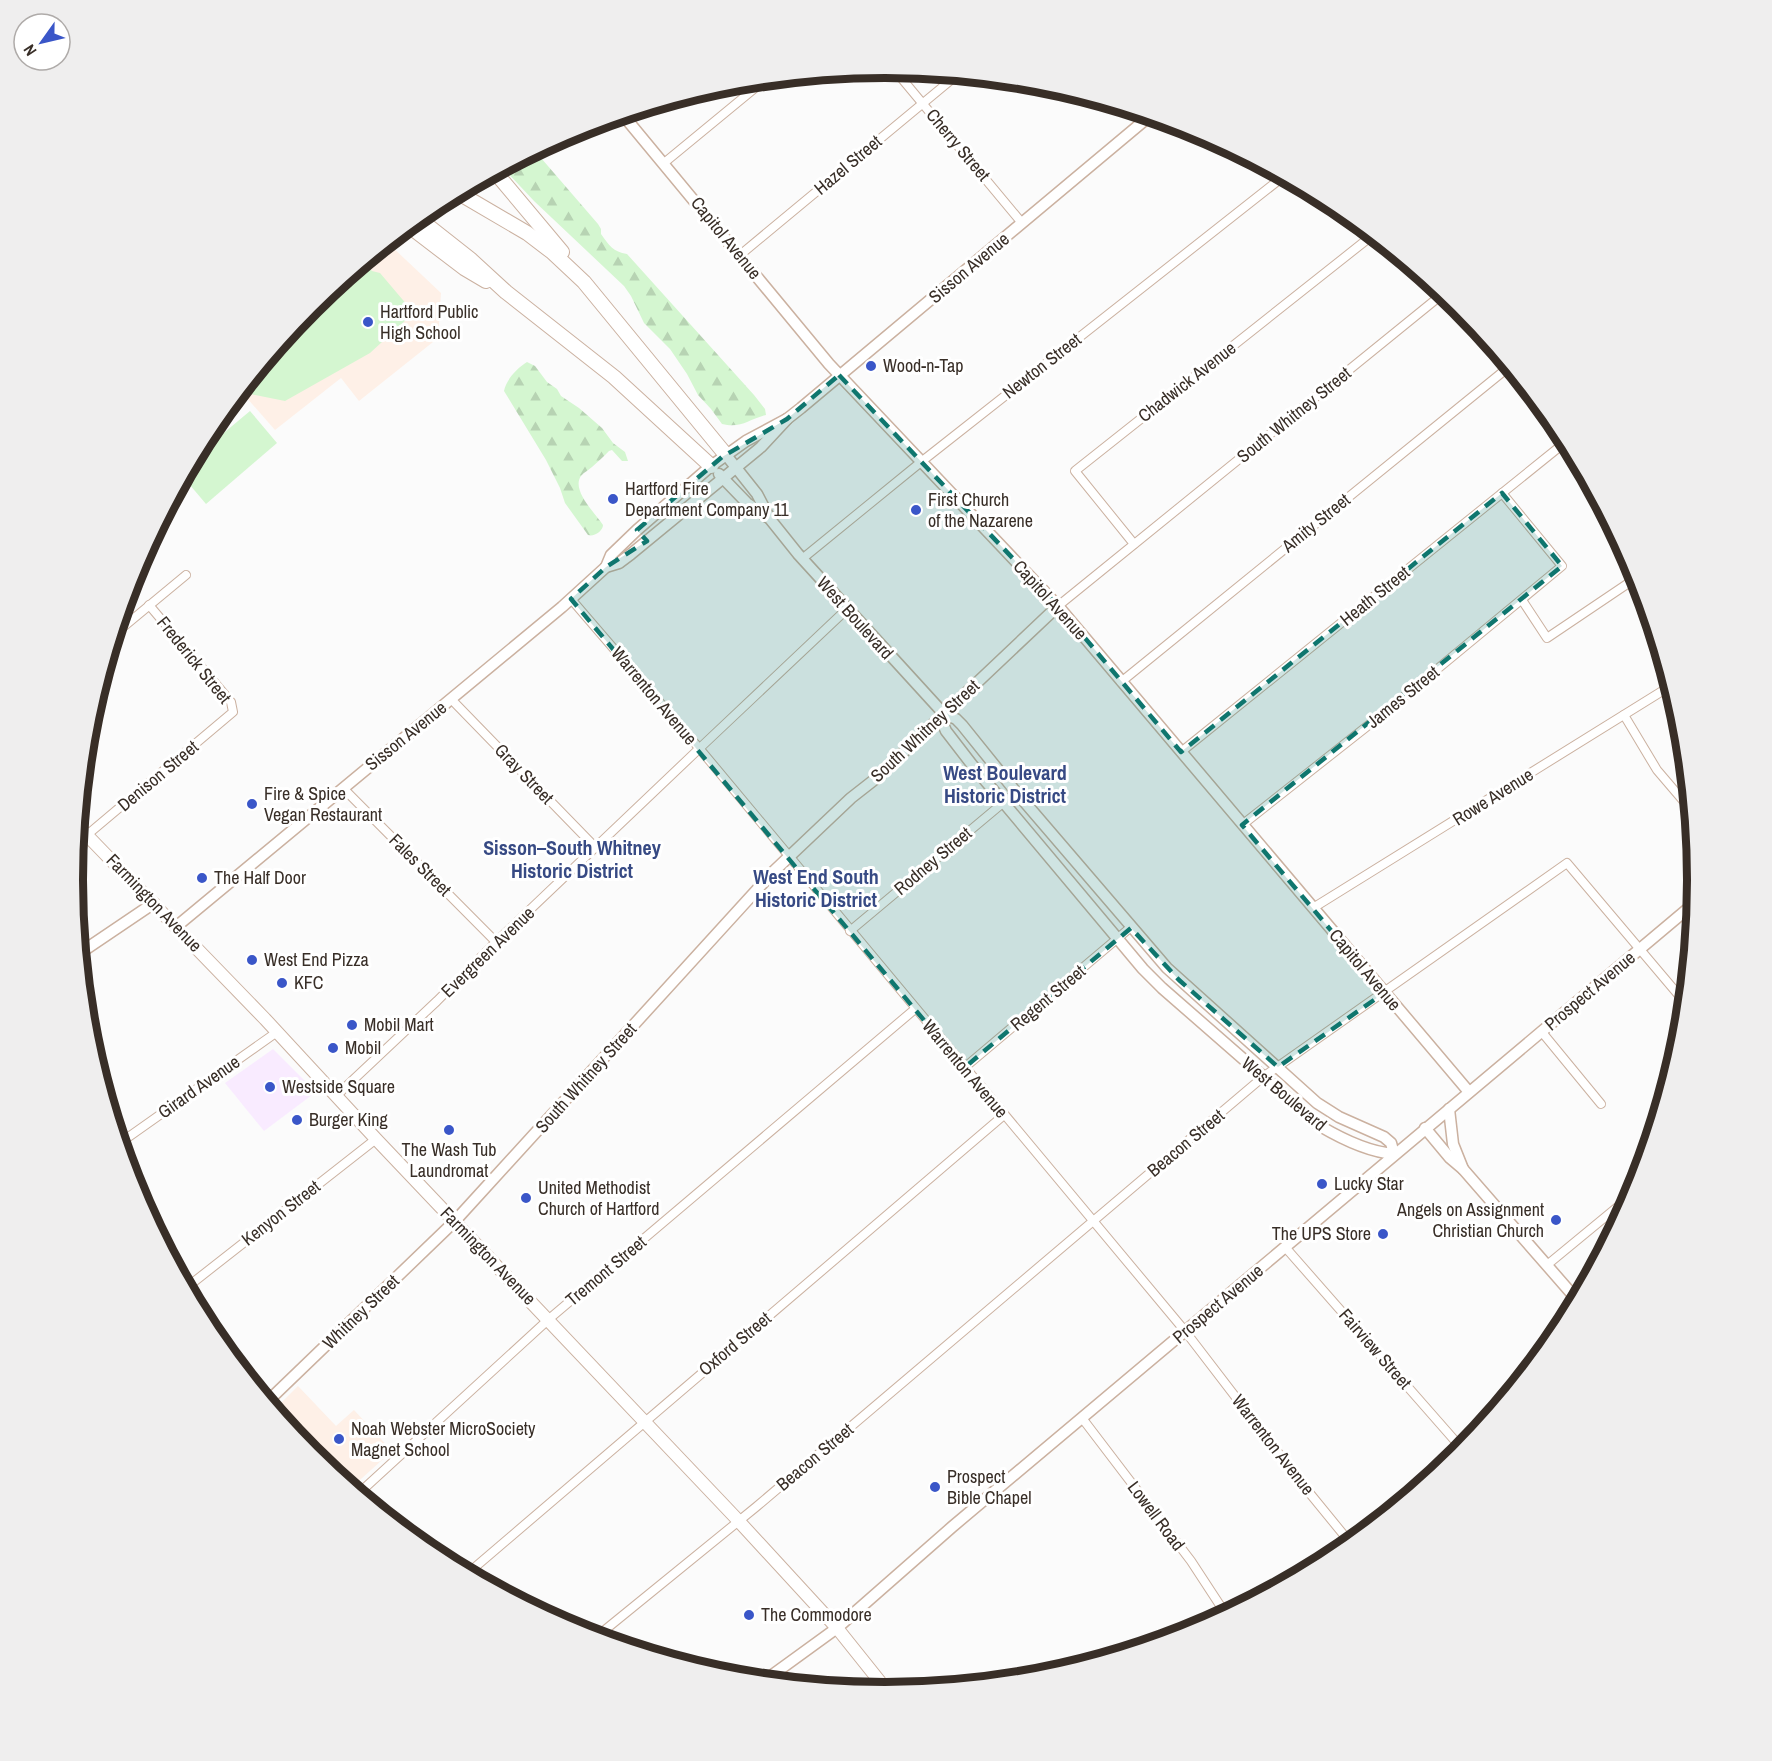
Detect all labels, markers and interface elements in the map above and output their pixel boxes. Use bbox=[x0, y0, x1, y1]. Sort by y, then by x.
north arrow bbox=[12, 12, 72, 72]
text: N bbox=[18, 40, 41, 60]
street label: Cherry Street bbox=[921, 103, 996, 186]
street label: Hazel Street bbox=[809, 129, 887, 200]
street label: Capitol Avenue bbox=[685, 191, 768, 284]
street label: Sisson Avenue bbox=[923, 226, 1014, 309]
place label: Hartford Public High School bbox=[380, 299, 478, 345]
marker: Hartford Public High School bbox=[361, 315, 375, 329]
street label: Newton Street bbox=[997, 327, 1086, 404]
street label: Chadwick Avenue bbox=[1133, 335, 1241, 428]
place label: Wood-n-Tap bbox=[883, 353, 963, 378]
marker: Wood-n-Tap bbox=[864, 359, 878, 373]
street label: South Whitney Street bbox=[1231, 361, 1356, 468]
place label: Hartford Fire Department Company 11 bbox=[625, 476, 790, 522]
place label: First Church of the Nazarene bbox=[928, 487, 1033, 533]
street label: Amity Street bbox=[1275, 487, 1355, 559]
marker: Hartford Fire Department Company 11 bbox=[606, 492, 620, 506]
marker: First Church of the Nazarene bbox=[909, 503, 923, 517]
street label: Capitol Avenue bbox=[1008, 554, 1093, 645]
street label: Heath Street bbox=[1335, 560, 1415, 631]
street label: West Boulevard bbox=[811, 571, 899, 665]
street label: Frederick Street bbox=[151, 611, 237, 709]
street label: Warrenton Avenue bbox=[606, 641, 703, 750]
street label: James Street bbox=[1361, 660, 1444, 734]
street label: South Whitney Street bbox=[865, 674, 984, 788]
street label: Sisson Avenue bbox=[360, 695, 452, 776]
street label: Denison Street bbox=[112, 734, 203, 817]
street label: Gray Street bbox=[489, 738, 560, 809]
district label: West Boulevard Historic District bbox=[943, 759, 1067, 809]
street label: Rowe Avenue bbox=[1448, 762, 1538, 831]
place label: Fire & Spice Vegan Restaurant bbox=[264, 781, 382, 827]
marker: Fire & Spice Vegan Restaurant bbox=[245, 797, 259, 811]
street label: Rodney Street bbox=[889, 821, 977, 901]
street label: Fales Street bbox=[384, 828, 457, 901]
district label: Sisson–South Whitney Historic District bbox=[483, 834, 662, 884]
street label: Farmington Avenue bbox=[101, 848, 208, 957]
district label: West End South Historic District bbox=[753, 863, 879, 913]
place label: The Half Door bbox=[214, 865, 306, 890]
marker: The Half Door bbox=[195, 871, 209, 885]
street label: Evergreen Avenue bbox=[435, 901, 540, 1003]
street label: Capitol Avenue bbox=[1324, 923, 1407, 1016]
street label: Prospect Avenue bbox=[1539, 945, 1640, 1036]
place label: West End Pizza bbox=[264, 947, 369, 972]
marker: West End Pizza bbox=[245, 953, 259, 967]
street label: Regent Street bbox=[1005, 959, 1091, 1036]
place label: KFC bbox=[294, 970, 324, 995]
marker: KFC bbox=[275, 976, 289, 990]
place label: Mobil Mart bbox=[364, 1012, 434, 1037]
street label: Warrenton Avenue bbox=[917, 1014, 1014, 1123]
street label: South Whitney Street bbox=[529, 1017, 642, 1138]
marker: Mobil Mart bbox=[345, 1018, 359, 1032]
place label: Mobil bbox=[345, 1035, 381, 1060]
marker: Mobil bbox=[326, 1041, 340, 1055]
street label: Girard Avenue bbox=[153, 1049, 245, 1124]
street label: West Boulevard bbox=[1236, 1051, 1332, 1137]
place label: Westside Square bbox=[282, 1074, 395, 1099]
marker: Westside Square bbox=[263, 1080, 277, 1094]
street label: Beacon Street bbox=[1142, 1103, 1230, 1182]
place label: Burger King bbox=[309, 1107, 389, 1132]
marker: Burger King bbox=[290, 1113, 304, 1127]
marker: The Wash Tub Laundromat bbox=[442, 1123, 456, 1137]
place label: The Wash Tub Laundromat bbox=[402, 1137, 496, 1183]
place label: Lucky Star bbox=[1334, 1171, 1404, 1196]
street label: Kenyon Street bbox=[236, 1174, 325, 1251]
place label: United Methodist Church of Hartford bbox=[538, 1175, 659, 1221]
marker: Lucky Star bbox=[1315, 1177, 1329, 1191]
marker: United Methodist Church of Hartford bbox=[519, 1191, 533, 1205]
place label: Angels on Assignment Christian Church bbox=[1396, 1197, 1544, 1243]
street label: Farmington Avenue bbox=[435, 1201, 542, 1310]
marker: Angels on Assignment Christian Church bbox=[1549, 1213, 1563, 1227]
place label: The UPS Store bbox=[1272, 1221, 1371, 1246]
marker: The UPS Store bbox=[1376, 1227, 1390, 1241]
street label: Tremont Street bbox=[560, 1230, 651, 1312]
street label: Prospect Avenue bbox=[1167, 1258, 1268, 1349]
street label: Whitney Street bbox=[317, 1269, 404, 1355]
street label: Fairview Street bbox=[1333, 1303, 1417, 1394]
street label: Oxford Street bbox=[693, 1306, 776, 1381]
street label: Warrenton Avenue bbox=[1226, 1389, 1321, 1500]
place label: Noah Webster MicroSociety Magnet School bbox=[351, 1416, 536, 1462]
street label: Beacon Street bbox=[771, 1417, 859, 1496]
marker: Noah Webster MicroSociety Magnet School bbox=[332, 1432, 346, 1446]
place label: Prospect Bible Chapel bbox=[947, 1464, 1032, 1510]
street label: Lowell Road bbox=[1122, 1476, 1191, 1556]
marker: Prospect Bible Chapel bbox=[928, 1480, 942, 1494]
place label: The Commodore bbox=[761, 1602, 872, 1627]
marker: The Commodore bbox=[742, 1608, 756, 1622]

